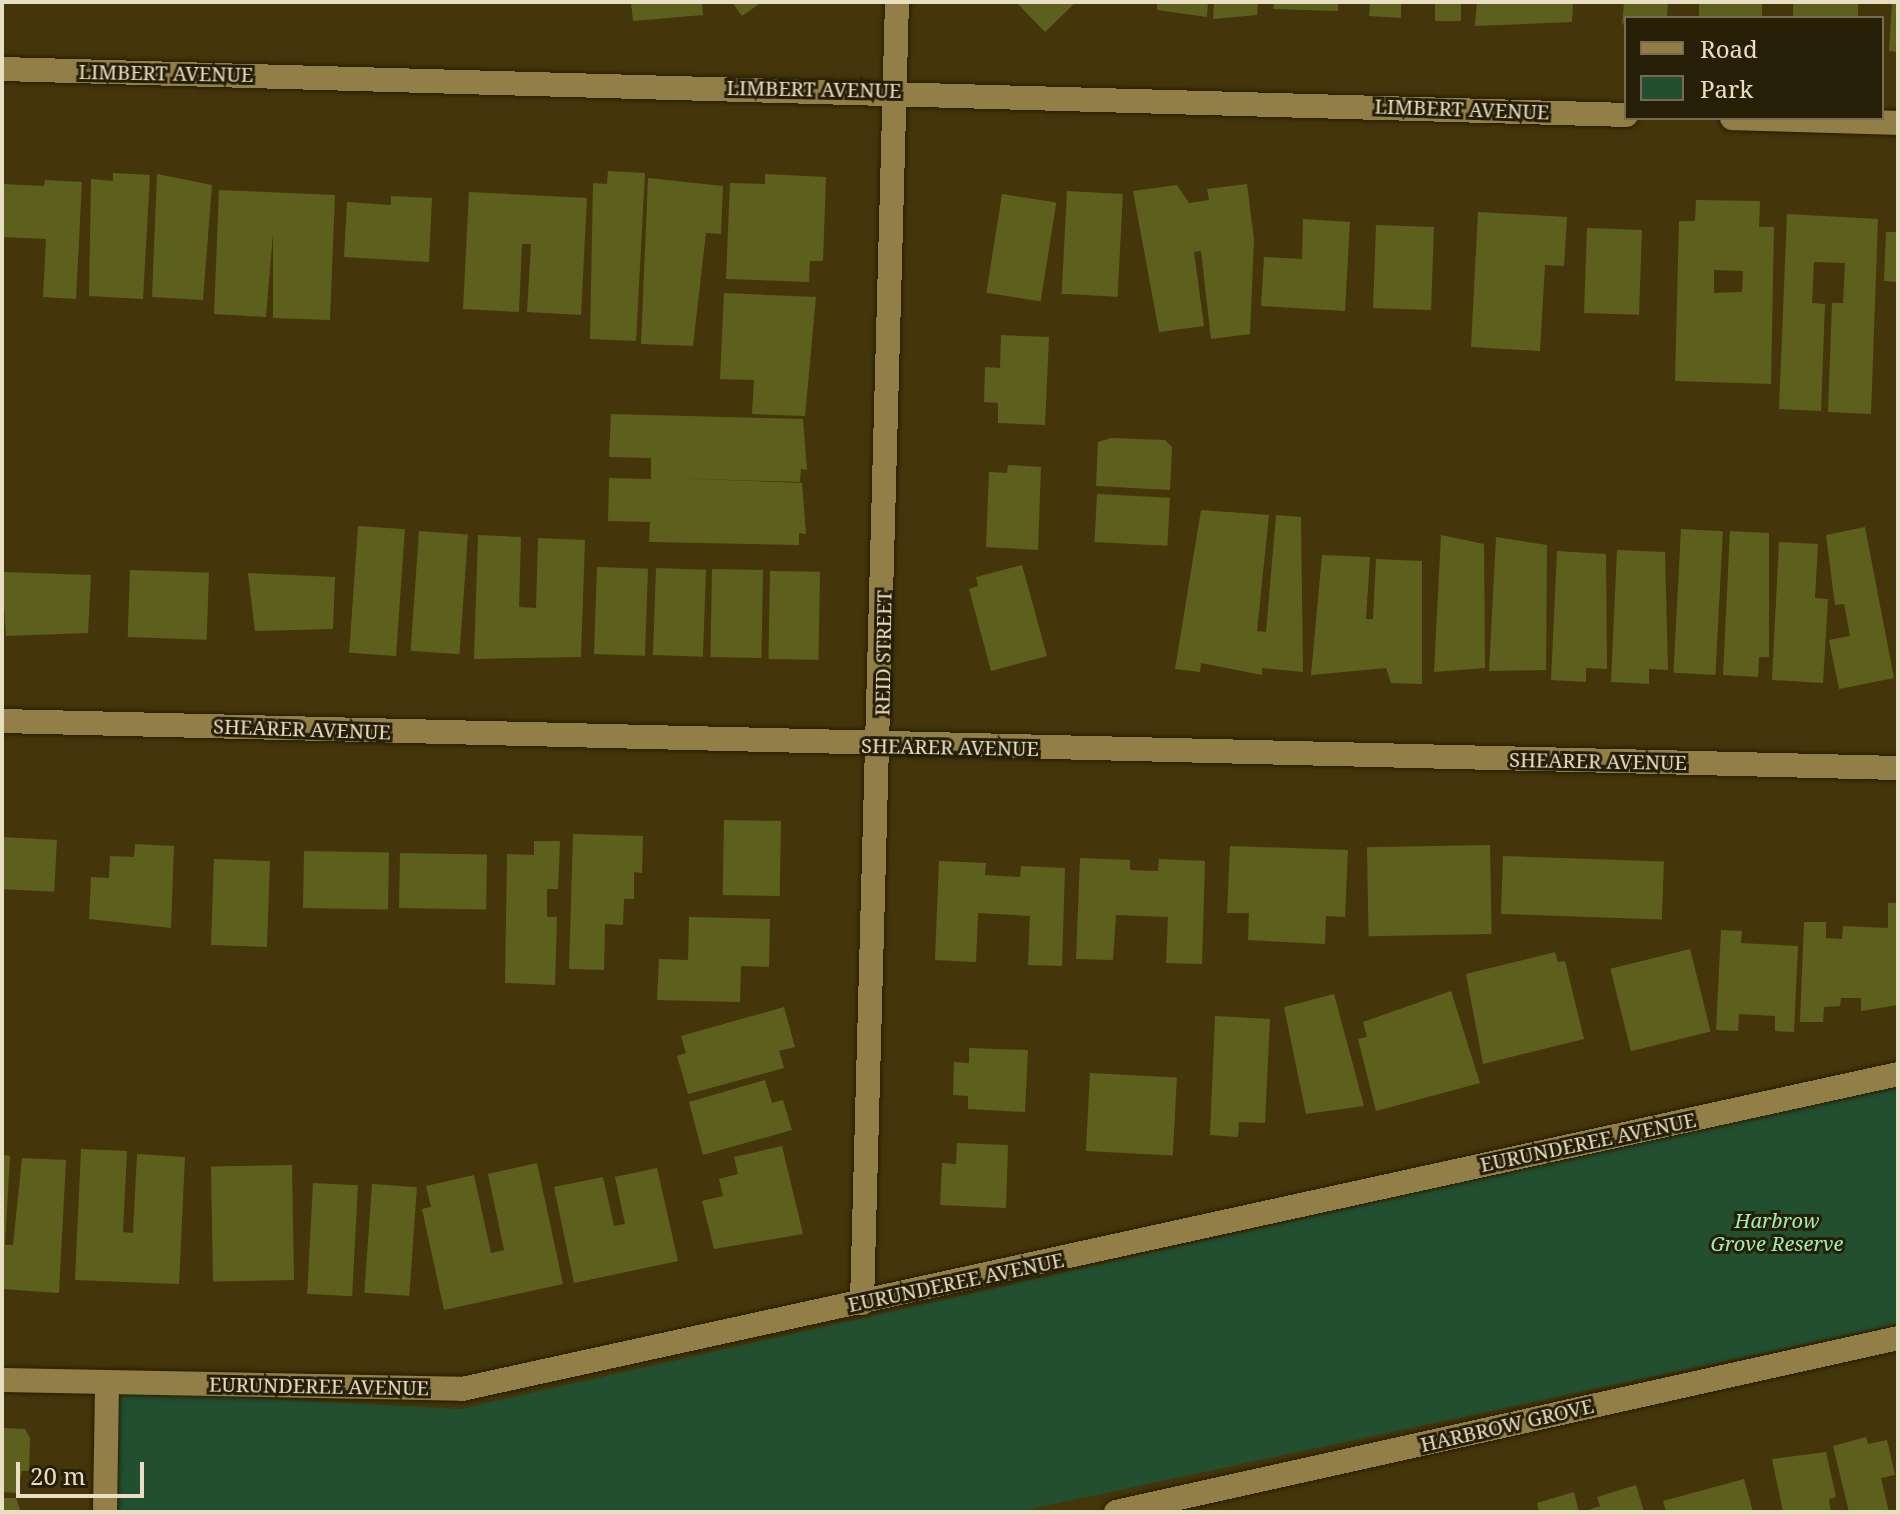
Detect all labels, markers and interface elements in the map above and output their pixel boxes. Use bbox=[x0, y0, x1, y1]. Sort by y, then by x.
legend bbox=[1624, 16, 1884, 120]
text: Road bbox=[1700, 32, 1758, 65]
street label: LIMBERT AVENUE bbox=[78, 59, 254, 87]
text: Park bbox=[1700, 72, 1753, 105]
street label: LIMBERT AVENUE bbox=[726, 75, 902, 103]
street label: LIMBERT AVENUE bbox=[1374, 94, 1550, 124]
street label: REID STREET bbox=[870, 590, 896, 716]
street label: SHEARER AVENUE bbox=[213, 714, 391, 744]
street label: SHEARER AVENUE bbox=[861, 733, 1039, 761]
street label: SHEARER AVENUE bbox=[1509, 747, 1687, 775]
street label: EURUNDEREE AVENUE bbox=[1478, 1107, 1698, 1177]
park label: Harbrow Grove Reserve bbox=[1711, 1208, 1843, 1255]
street label: EURUNDEREE AVENUE bbox=[846, 1247, 1066, 1317]
street label: EURUNDEREE AVENUE bbox=[209, 1372, 429, 1400]
street label: HARBROW GROVE bbox=[1418, 1393, 1596, 1457]
scale bar bbox=[20, 1446, 148, 1496]
text: 20 m bbox=[30, 1459, 86, 1492]

